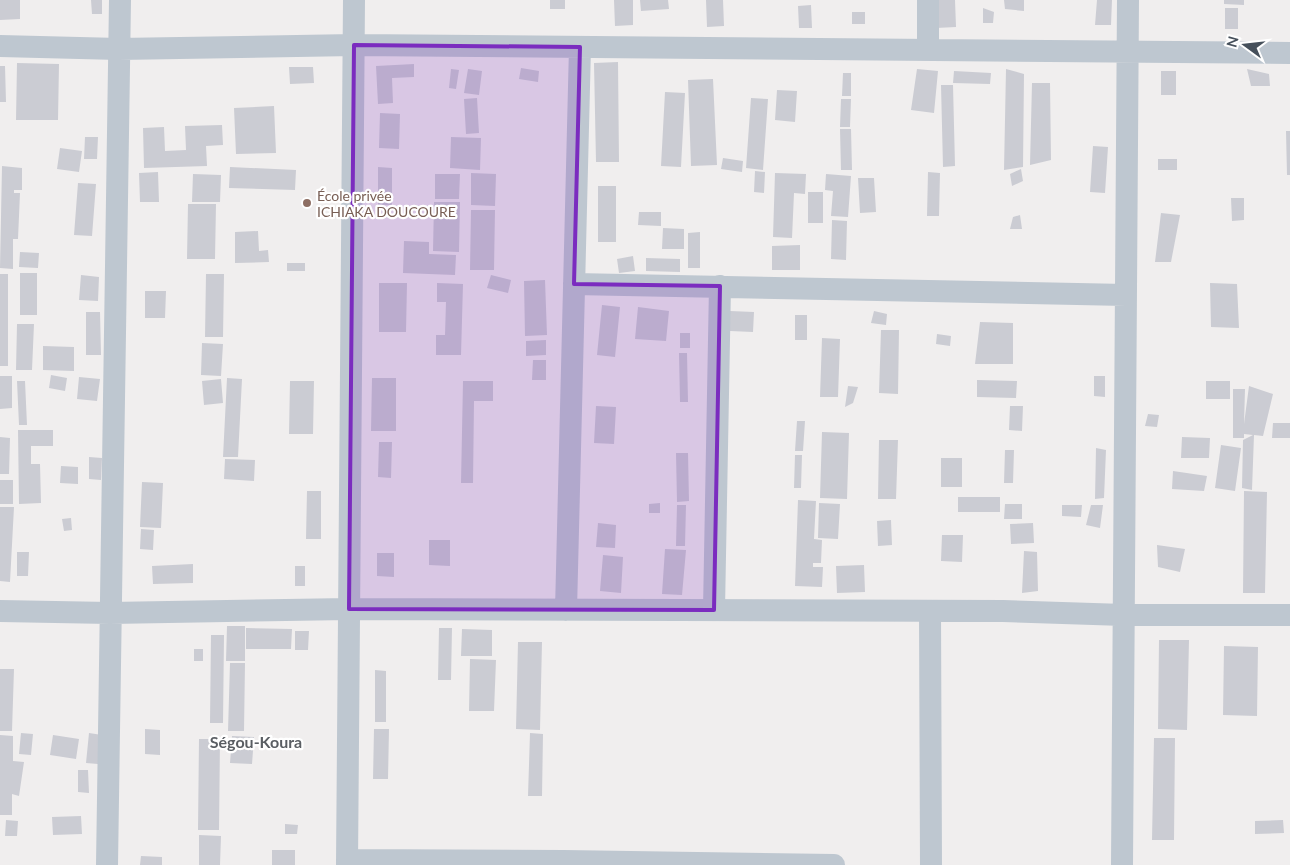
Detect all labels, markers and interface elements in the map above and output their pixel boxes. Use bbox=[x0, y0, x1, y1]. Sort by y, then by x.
north arrow bbox=[1220, 20, 1270, 70]
text: N bbox=[1222, 34, 1242, 49]
place label: École privée ICHIAKA DOUCOURE bbox=[317, 187, 456, 220]
marker: École privée ICHIAKA DOUCOURE bbox=[301, 197, 313, 209]
district label: Ségou-Koura bbox=[210, 732, 302, 751]

